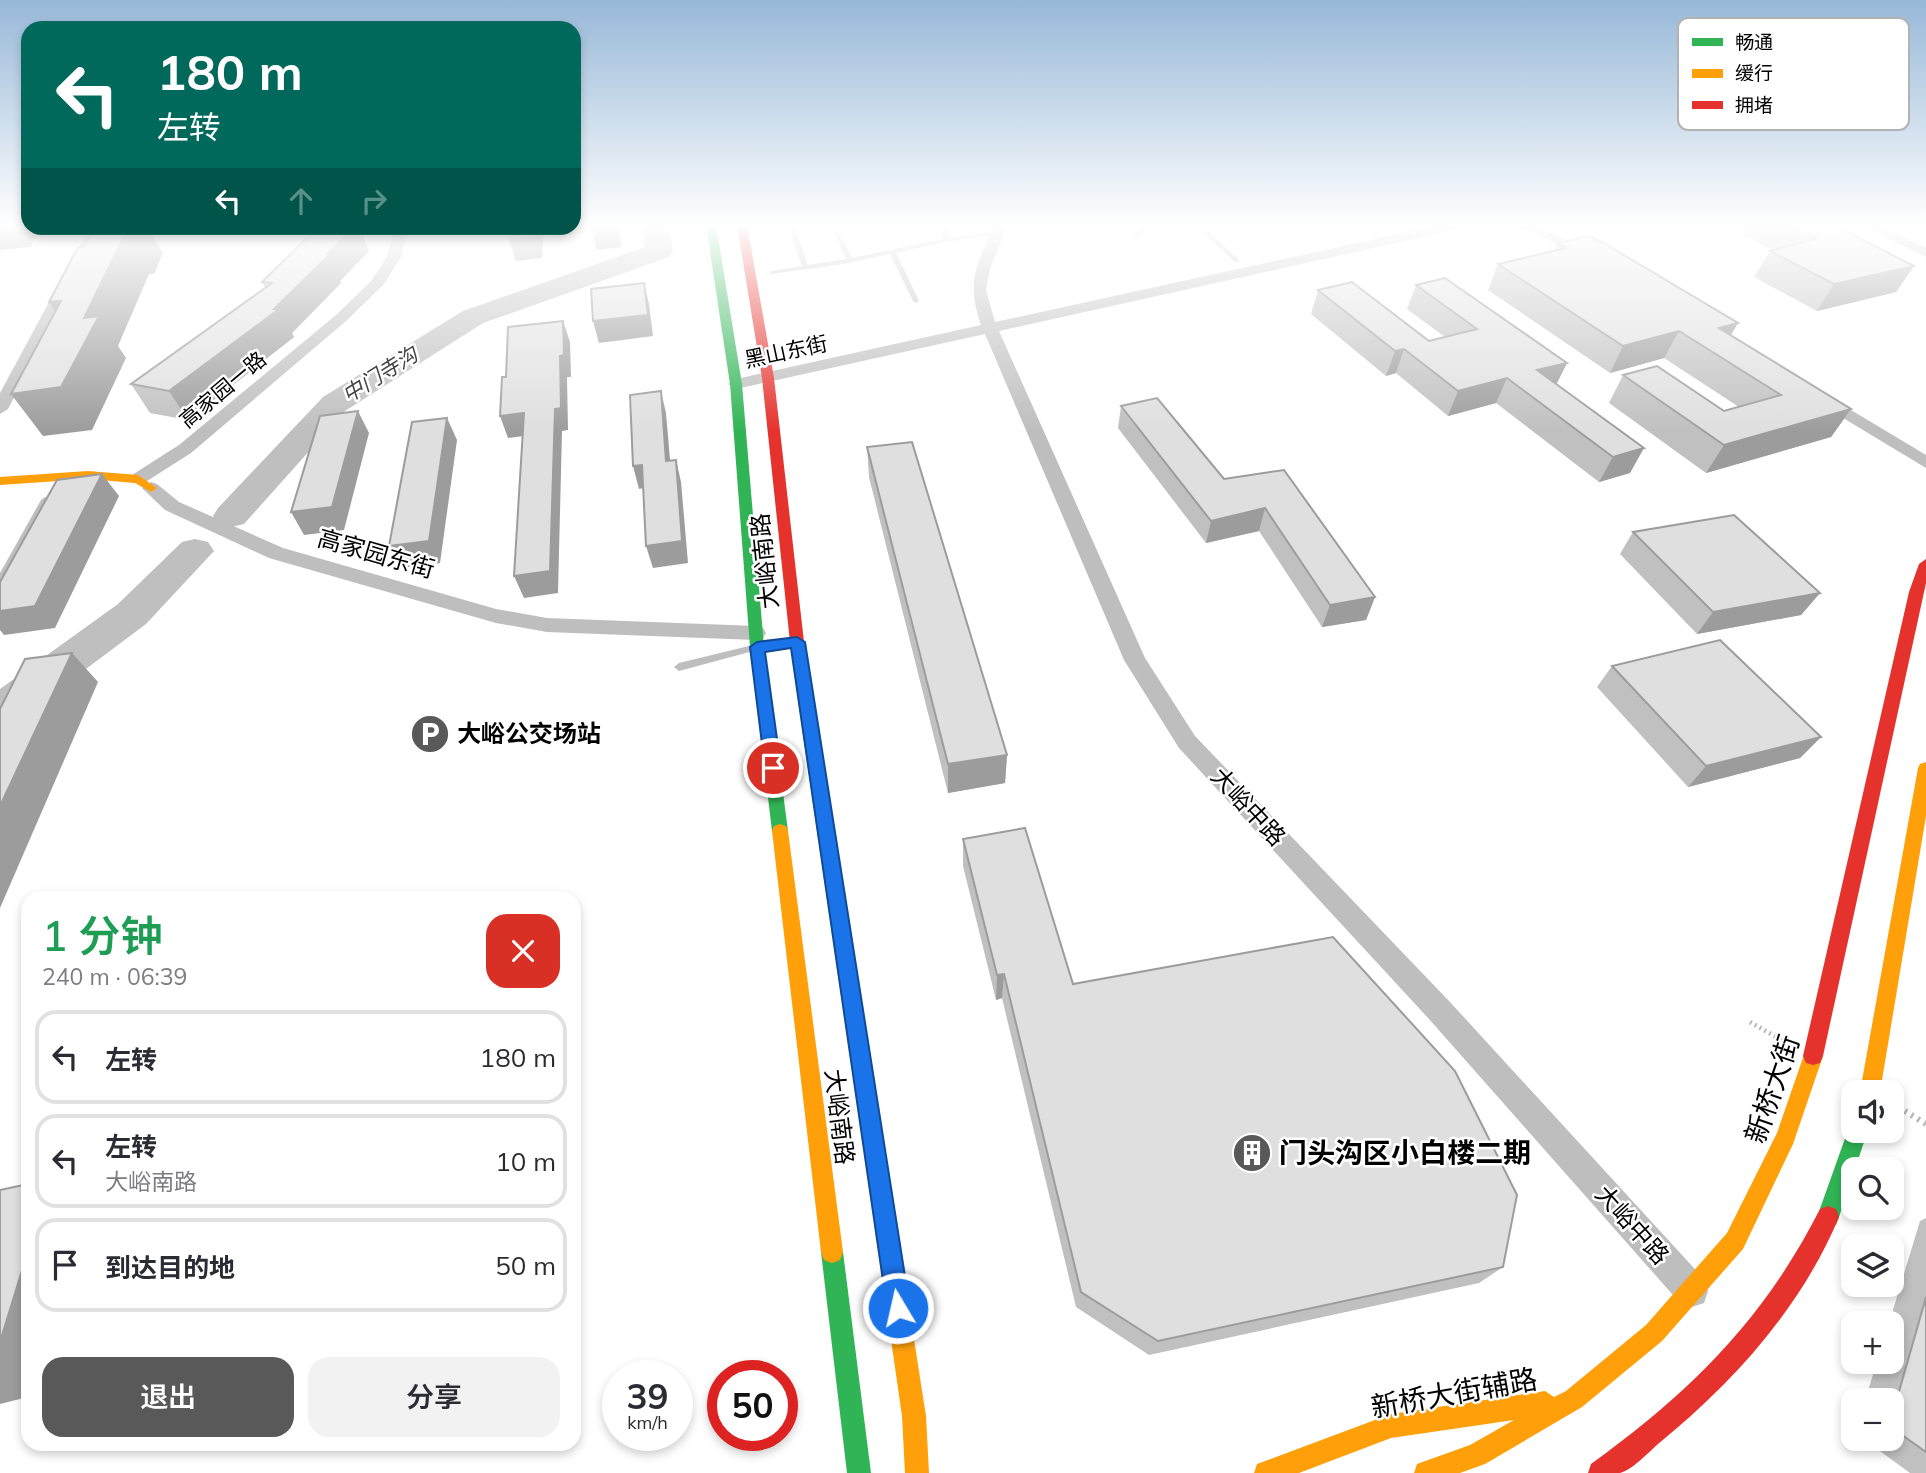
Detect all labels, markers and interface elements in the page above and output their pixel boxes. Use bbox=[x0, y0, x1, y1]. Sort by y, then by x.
legend bbox=[1678, 18, 1909, 130]
text: 畅通 bbox=[1735, 30, 1773, 54]
text: 180 m bbox=[157, 41, 303, 102]
icon: left bbox=[42, 49, 133, 140]
text: 缓行 bbox=[1735, 61, 1773, 85]
text: 拥堵 bbox=[1735, 93, 1773, 117]
text: 左转 bbox=[157, 107, 221, 147]
icon: left bbox=[209, 182, 247, 220]
icon: ahead bbox=[282, 182, 320, 220]
icon: right bbox=[355, 182, 393, 220]
street label: 黑山东街 bbox=[742, 330, 830, 372]
water label: 中门寺沟 bbox=[337, 340, 424, 407]
street label: 高家园一路 bbox=[174, 346, 271, 433]
street label: 大峪南路 bbox=[744, 512, 784, 610]
street label: 高家园东街 bbox=[314, 522, 438, 584]
parking icon: 大峪公交场站 bbox=[409, 713, 451, 755]
place label: 大峪公交场站 bbox=[457, 718, 601, 748]
pin bbox=[743, 738, 803, 798]
icon: arrive bbox=[754, 749, 792, 787]
street label: 大峪中路 bbox=[1205, 761, 1292, 852]
text: 1 分钟 bbox=[42, 909, 162, 962]
button: close bbox=[486, 914, 560, 988]
text: 240 m · 06:39 bbox=[42, 962, 187, 991]
street label: 新桥大街 bbox=[1737, 1030, 1806, 1147]
icon: left bbox=[46, 1038, 84, 1076]
text: 180 m bbox=[480, 1041, 556, 1074]
text: 左转 bbox=[105, 1043, 157, 1076]
street label: 大峪南路 bbox=[819, 1067, 861, 1166]
map controls bbox=[1841, 1080, 1904, 1451]
button: sound bbox=[1841, 1080, 1904, 1143]
text: 左转 bbox=[105, 1130, 157, 1163]
building icon: 门头沟区小白楼二期 bbox=[1231, 1132, 1273, 1174]
place label: 门头沟区小白楼二期 bbox=[1279, 1135, 1531, 1170]
icon: left bbox=[46, 1142, 84, 1180]
text: 10 m bbox=[495, 1145, 556, 1178]
button: search bbox=[1841, 1157, 1904, 1220]
text: 大峪南路 bbox=[105, 1167, 197, 1196]
street label: 大峪中路 bbox=[1589, 1179, 1676, 1270]
button: layers bbox=[1841, 1234, 1904, 1297]
icon: arrive bbox=[46, 1246, 84, 1284]
text: 50 m bbox=[495, 1249, 556, 1282]
text: 到达目的地 bbox=[105, 1251, 235, 1284]
position arrow bbox=[861, 1271, 935, 1345]
button: + bbox=[1841, 1311, 1904, 1374]
button: 退出 bbox=[42, 1357, 294, 1437]
button: 分享 bbox=[308, 1357, 560, 1437]
speed limit sign: 50 bbox=[707, 1360, 798, 1451]
street label: 新桥大街辅路 bbox=[1368, 1361, 1540, 1424]
text: 39 bbox=[626, 1374, 669, 1418]
button: − bbox=[1841, 1388, 1904, 1451]
text: km/h bbox=[627, 1411, 668, 1434]

